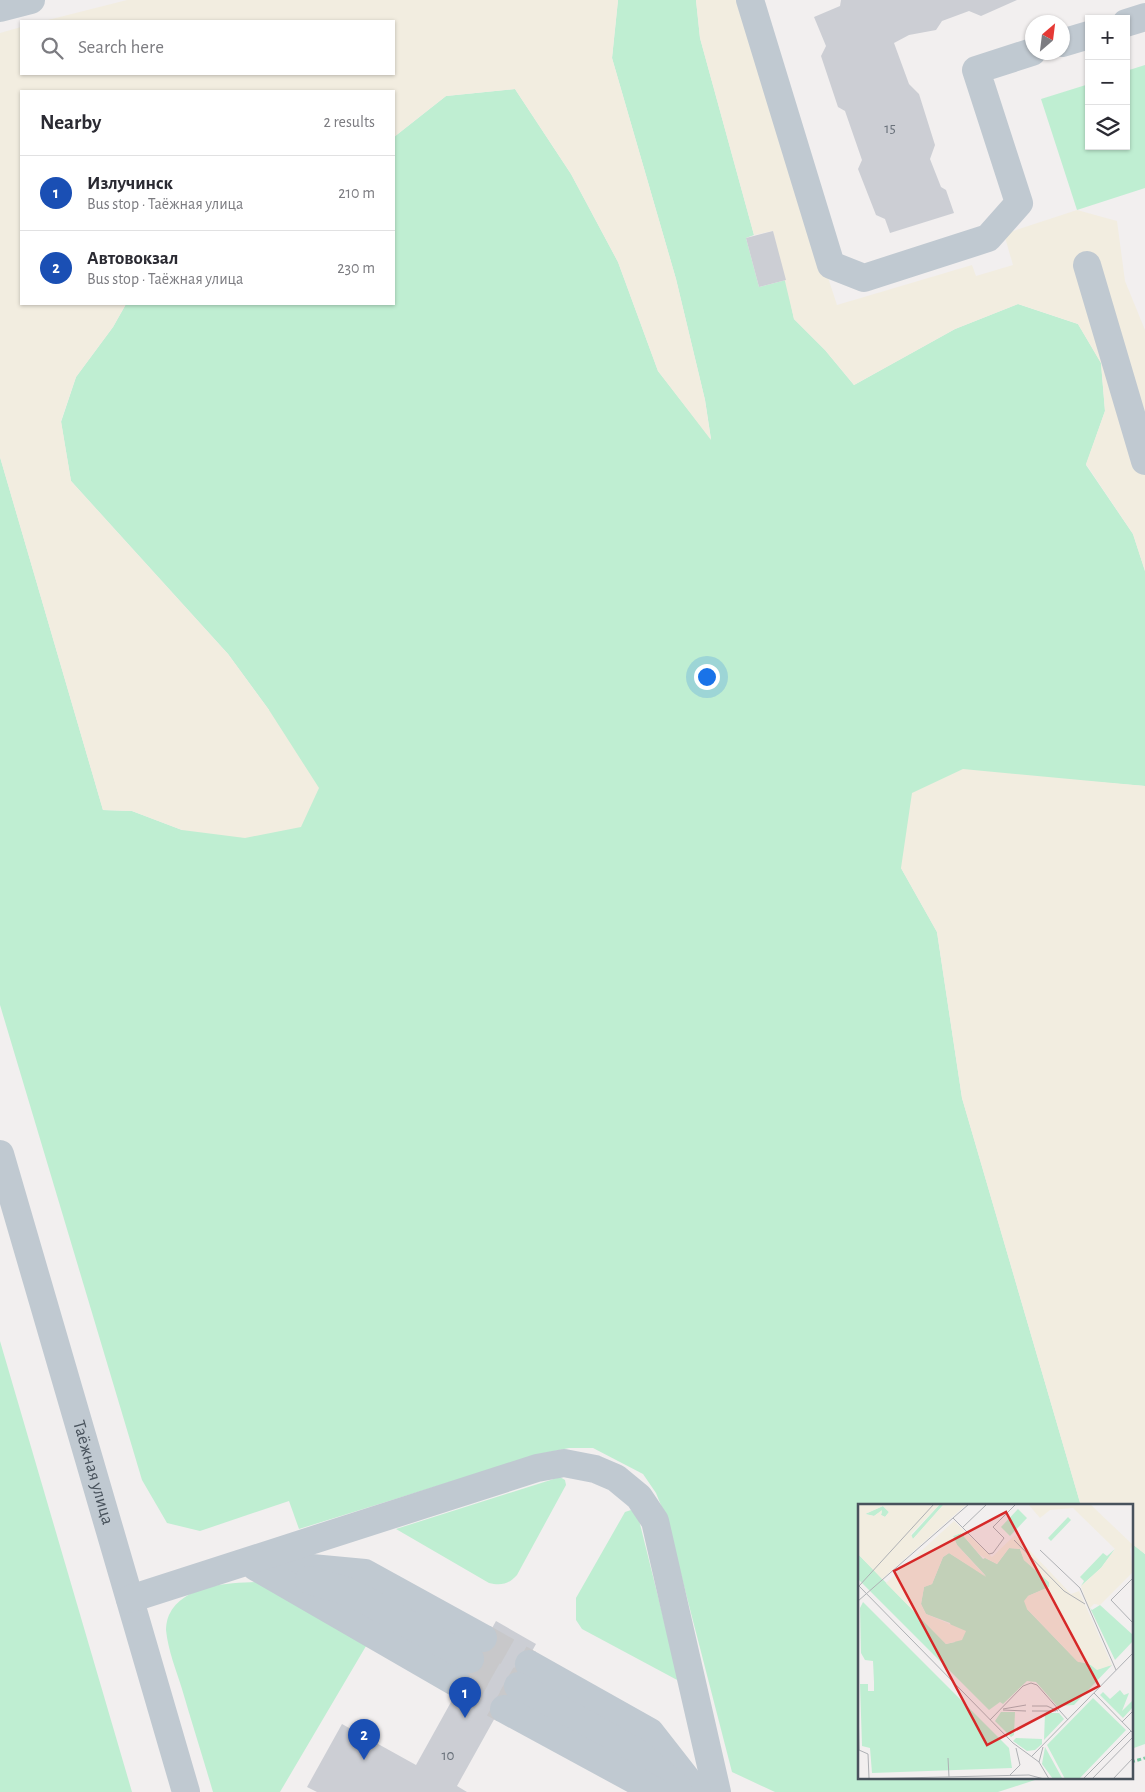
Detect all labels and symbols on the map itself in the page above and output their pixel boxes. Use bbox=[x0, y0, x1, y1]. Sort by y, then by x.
north arrow bbox=[1025, 15, 1070, 60]
house number: 15 bbox=[884, 121, 896, 136]
your location bbox=[694, 664, 720, 690]
street label: Таёжная улица bbox=[69, 1419, 117, 1527]
inset map bbox=[858, 1504, 1132, 1780]
pin: 1 bbox=[449, 1677, 481, 1718]
pin: 2 bbox=[348, 1719, 380, 1760]
house number: 10 bbox=[441, 1748, 455, 1763]

